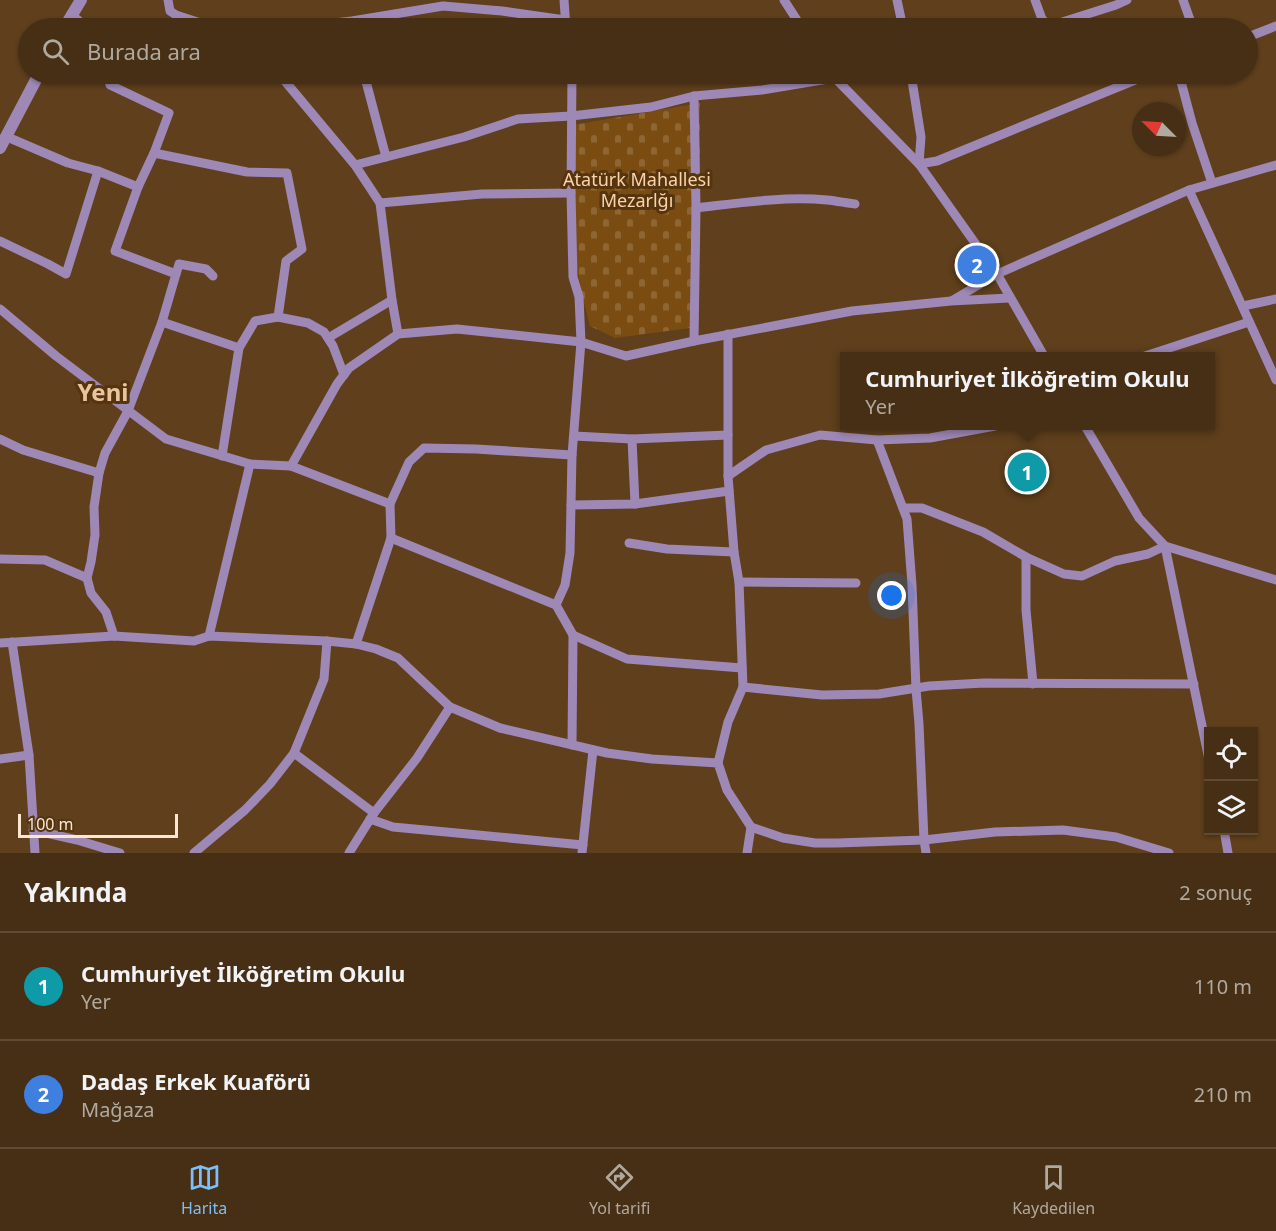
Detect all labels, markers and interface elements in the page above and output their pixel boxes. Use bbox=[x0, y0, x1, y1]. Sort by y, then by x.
search box bbox=[18, 18, 1258, 84]
icon: search bbox=[39, 35, 72, 68]
text: Burada ara bbox=[87, 36, 201, 66]
north arrow bbox=[1132, 102, 1186, 156]
park label: Atatürk Mahallesi Mezarlğı bbox=[563, 167, 711, 212]
pin: 2 bbox=[958, 242, 996, 288]
popup bbox=[840, 352, 1215, 430]
text: Cumhuriyet İlköğretim Okulu bbox=[865, 363, 1190, 393]
district label: Yeni bbox=[78, 375, 128, 408]
text: Yer bbox=[865, 393, 895, 420]
pin: 1 bbox=[1008, 450, 1046, 494]
your location bbox=[877, 581, 906, 610]
map controls bbox=[1204, 727, 1258, 835]
button: locate bbox=[1204, 727, 1258, 781]
button: layers bbox=[1204, 781, 1258, 835]
scale bar bbox=[18, 811, 178, 838]
text: 100 m bbox=[27, 813, 74, 835]
text: Yakında bbox=[24, 874, 127, 910]
text: 2 sonuç bbox=[1179, 879, 1252, 906]
text: Cumhuriyet İlköğretim Okulu bbox=[81, 958, 405, 988]
text: 1 bbox=[38, 973, 49, 1000]
text: 110 m bbox=[1194, 973, 1252, 1000]
text: Yer bbox=[81, 988, 111, 1015]
text: Dadaş Erkek Kuaförü bbox=[81, 1066, 311, 1096]
text: 2 bbox=[38, 1081, 49, 1108]
text: 210 m bbox=[1194, 1081, 1252, 1108]
text: Mağaza bbox=[81, 1096, 155, 1123]
tab: Harita bbox=[181, 1161, 227, 1219]
tab: Yol tarifi bbox=[589, 1161, 650, 1219]
tab: Kaydedilen bbox=[1012, 1161, 1095, 1219]

